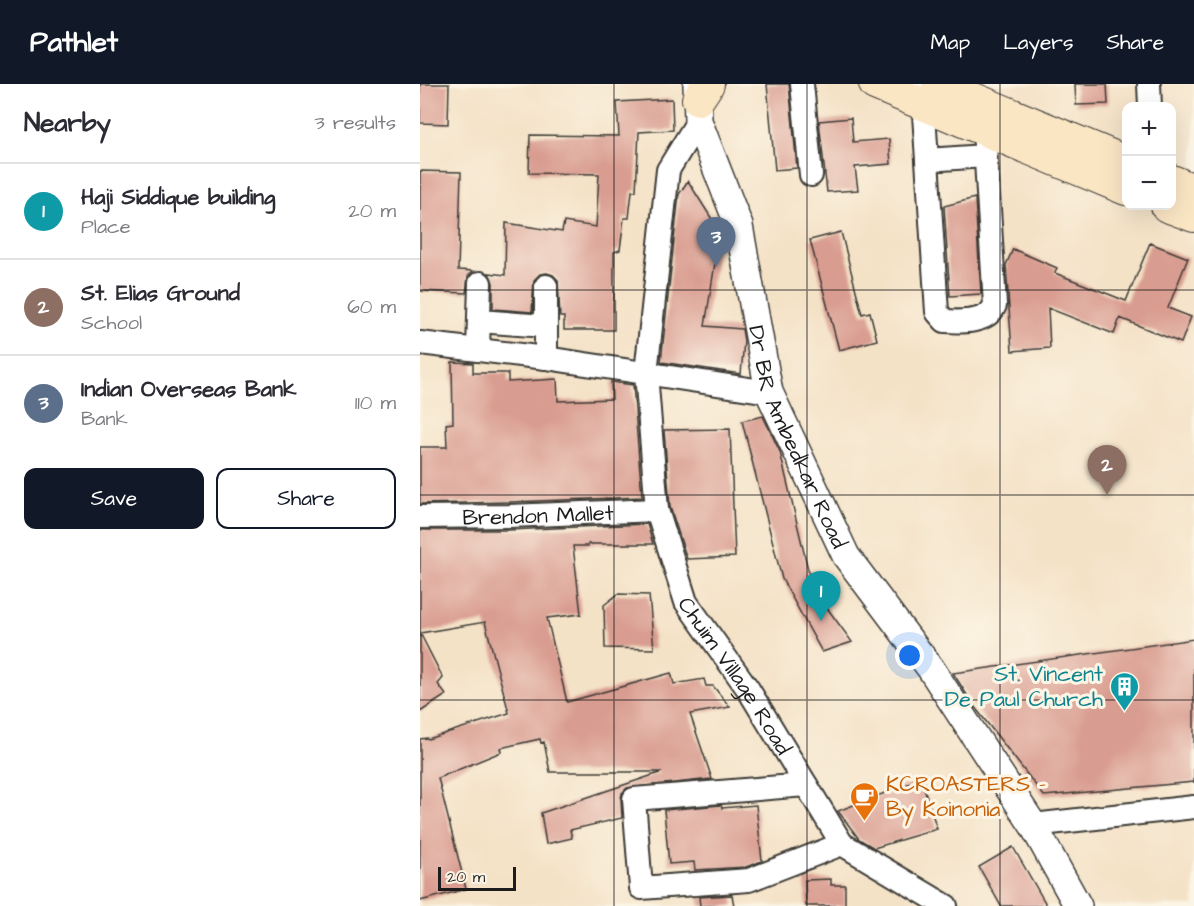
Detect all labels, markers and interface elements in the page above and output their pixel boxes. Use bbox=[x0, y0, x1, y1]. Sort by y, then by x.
text: Pathlet bbox=[30, 23, 118, 62]
text: Map bbox=[930, 28, 970, 57]
text: Layers bbox=[1003, 28, 1073, 57]
text: Share bbox=[1106, 28, 1164, 57]
map controls bbox=[1122, 102, 1176, 210]
button: + bbox=[1122, 102, 1176, 156]
text: Nearby bbox=[24, 105, 111, 141]
text: 3 results bbox=[314, 109, 396, 137]
button: − bbox=[1122, 156, 1176, 210]
text: Haji Siddique building bbox=[81, 182, 275, 213]
text: 1 bbox=[42, 197, 45, 225]
text: 20 m bbox=[348, 197, 396, 225]
text: Place bbox=[81, 213, 131, 241]
pin: 3 bbox=[696, 218, 736, 267]
text: St. Elias Ground bbox=[81, 278, 240, 309]
text: 2 bbox=[38, 293, 49, 321]
text: 60 m bbox=[347, 293, 396, 321]
text: School bbox=[81, 309, 142, 337]
street label: Dr BR Ambedkar Road bbox=[740, 323, 854, 554]
text: Indian Overseas Bank bbox=[81, 374, 296, 405]
text: 3 bbox=[38, 389, 49, 417]
text: 110 m bbox=[355, 389, 396, 417]
text: Bank bbox=[81, 405, 128, 433]
pin: 2 bbox=[1088, 446, 1126, 495]
button: Save bbox=[24, 468, 204, 529]
button: Share bbox=[216, 468, 396, 529]
street label: Brendon Mallet bbox=[462, 498, 614, 534]
pin: 1 bbox=[802, 572, 840, 621]
street label: Chuim Village Road bbox=[670, 591, 798, 761]
your location bbox=[895, 641, 924, 670]
place label: St. Vincent De Paul Church bbox=[945, 659, 1103, 715]
building icon: St. Vincent De Paul Church bbox=[1108, 670, 1140, 712]
place label: KCROASTERS - By Koinonia bbox=[886, 769, 1046, 826]
cafe icon: KCROASTERS - By Koinonia bbox=[849, 780, 881, 822]
scale bar bbox=[438, 864, 516, 892]
text: 20 m bbox=[447, 866, 485, 888]

